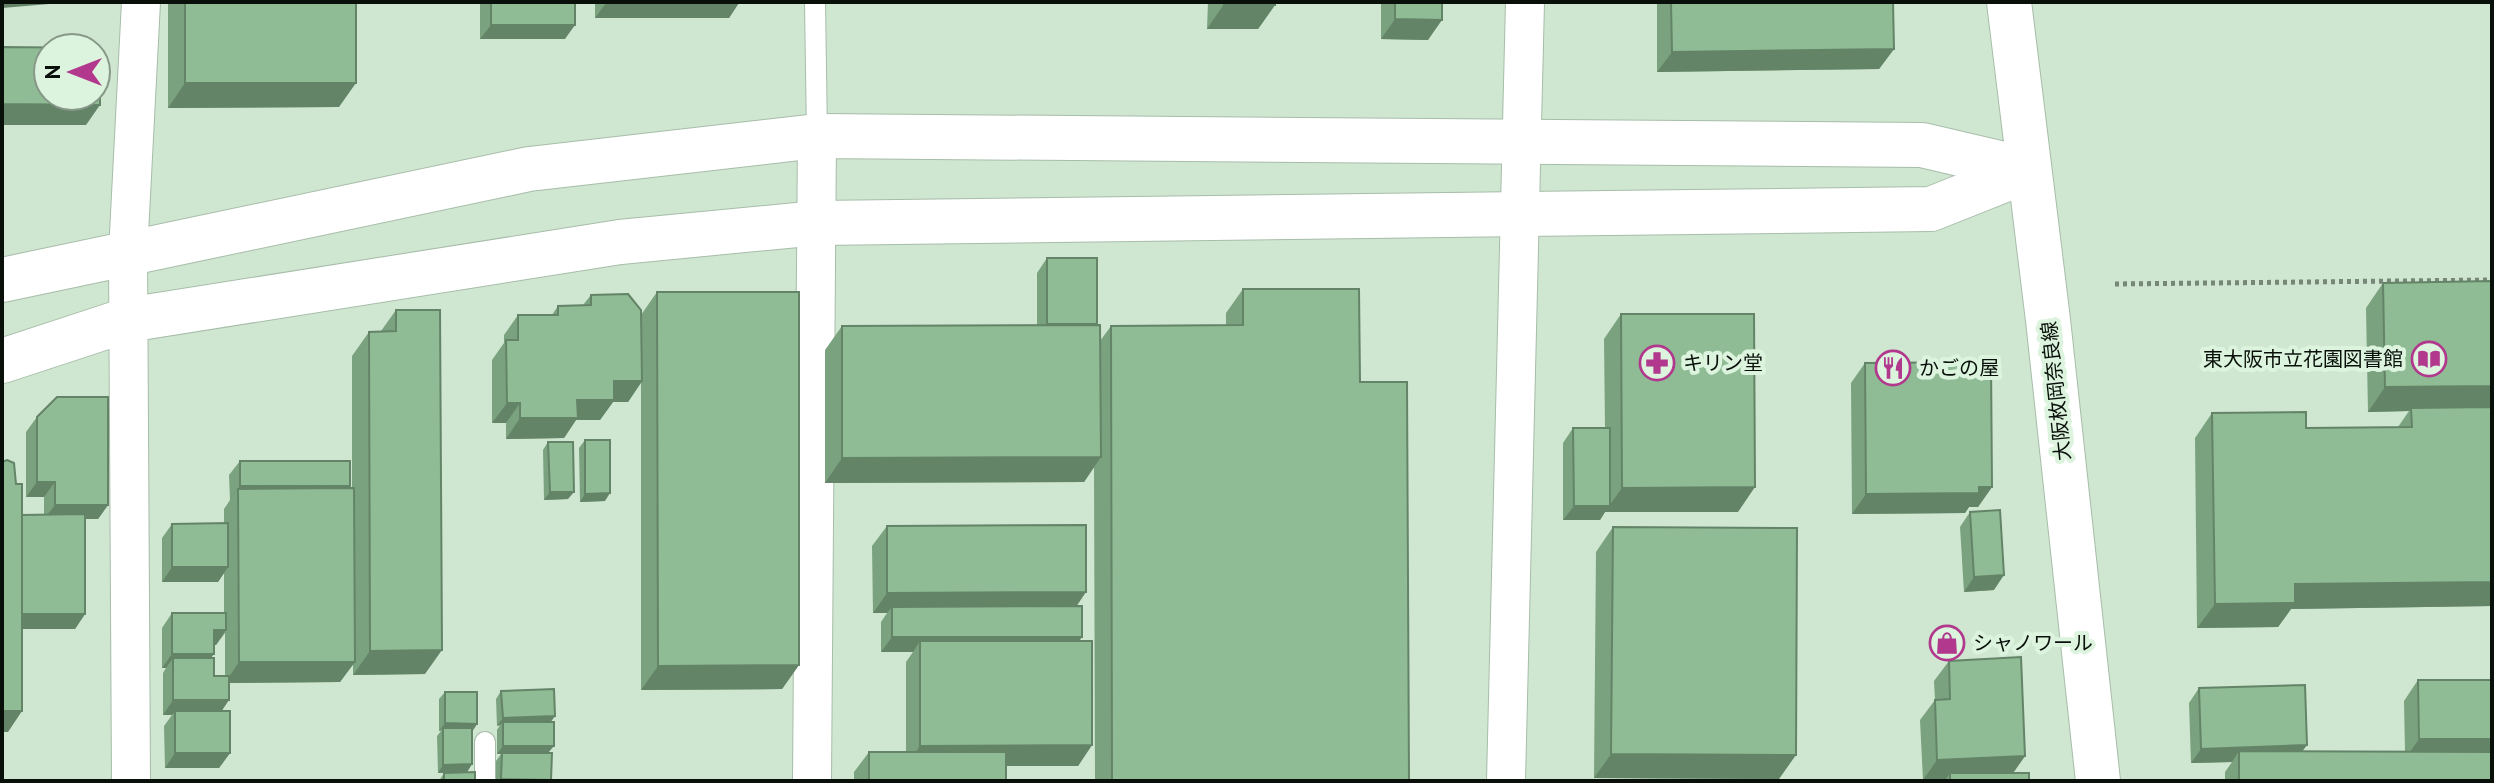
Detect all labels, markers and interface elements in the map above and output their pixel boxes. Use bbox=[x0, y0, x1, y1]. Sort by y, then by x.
north arrow bbox=[32, 32, 112, 112]
text: N bbox=[38, 65, 66, 79]
street label: 大阪枚岡奈良線 bbox=[2036, 320, 2076, 462]
library icon: 東大阪市立花園図書館 bbox=[2410, 340, 2448, 378]
pharmacy icon: キリン堂 bbox=[1638, 344, 1676, 382]
place label: 東大阪市立花園図書館 bbox=[2203, 346, 2403, 372]
restaurant icon: かごの屋 bbox=[1874, 349, 1912, 387]
place label: キリン堂 bbox=[1683, 350, 1763, 376]
place label: かごの屋 bbox=[1919, 355, 1999, 381]
shop icon: シャノワール bbox=[1928, 624, 1966, 662]
place label: シャノワール bbox=[1973, 630, 2093, 656]

